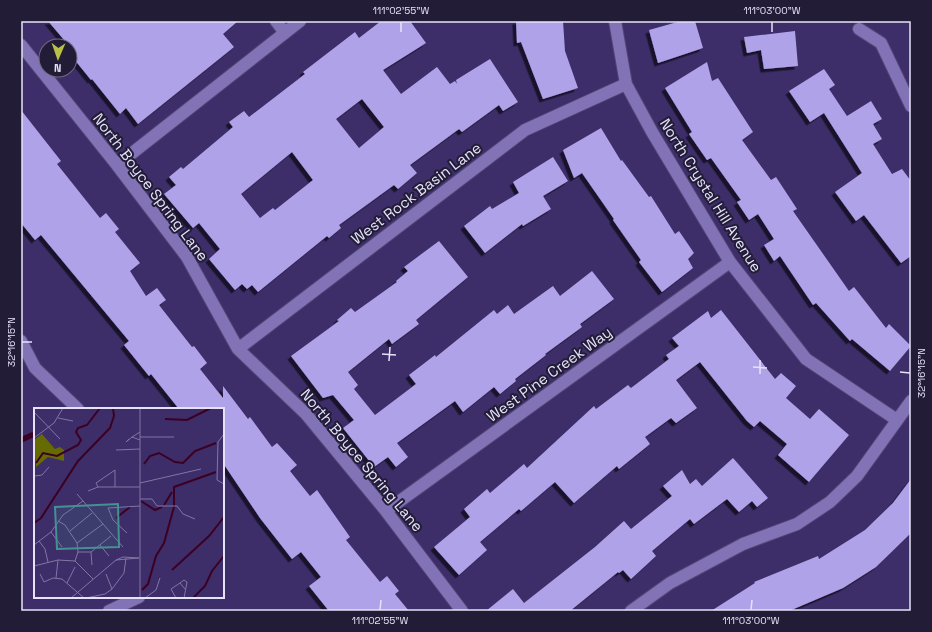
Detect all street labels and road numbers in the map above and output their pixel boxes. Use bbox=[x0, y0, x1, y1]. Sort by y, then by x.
street label: North Boyce Spring Lane bbox=[89, 109, 213, 265]
street label: North Crystal Hill Avenue bbox=[656, 115, 766, 275]
street label: West Rock Basin Lane bbox=[347, 138, 485, 248]
street label: West Pine Creek Way bbox=[483, 322, 615, 426]
street label: North Boyce Spring Lane bbox=[297, 385, 427, 535]

